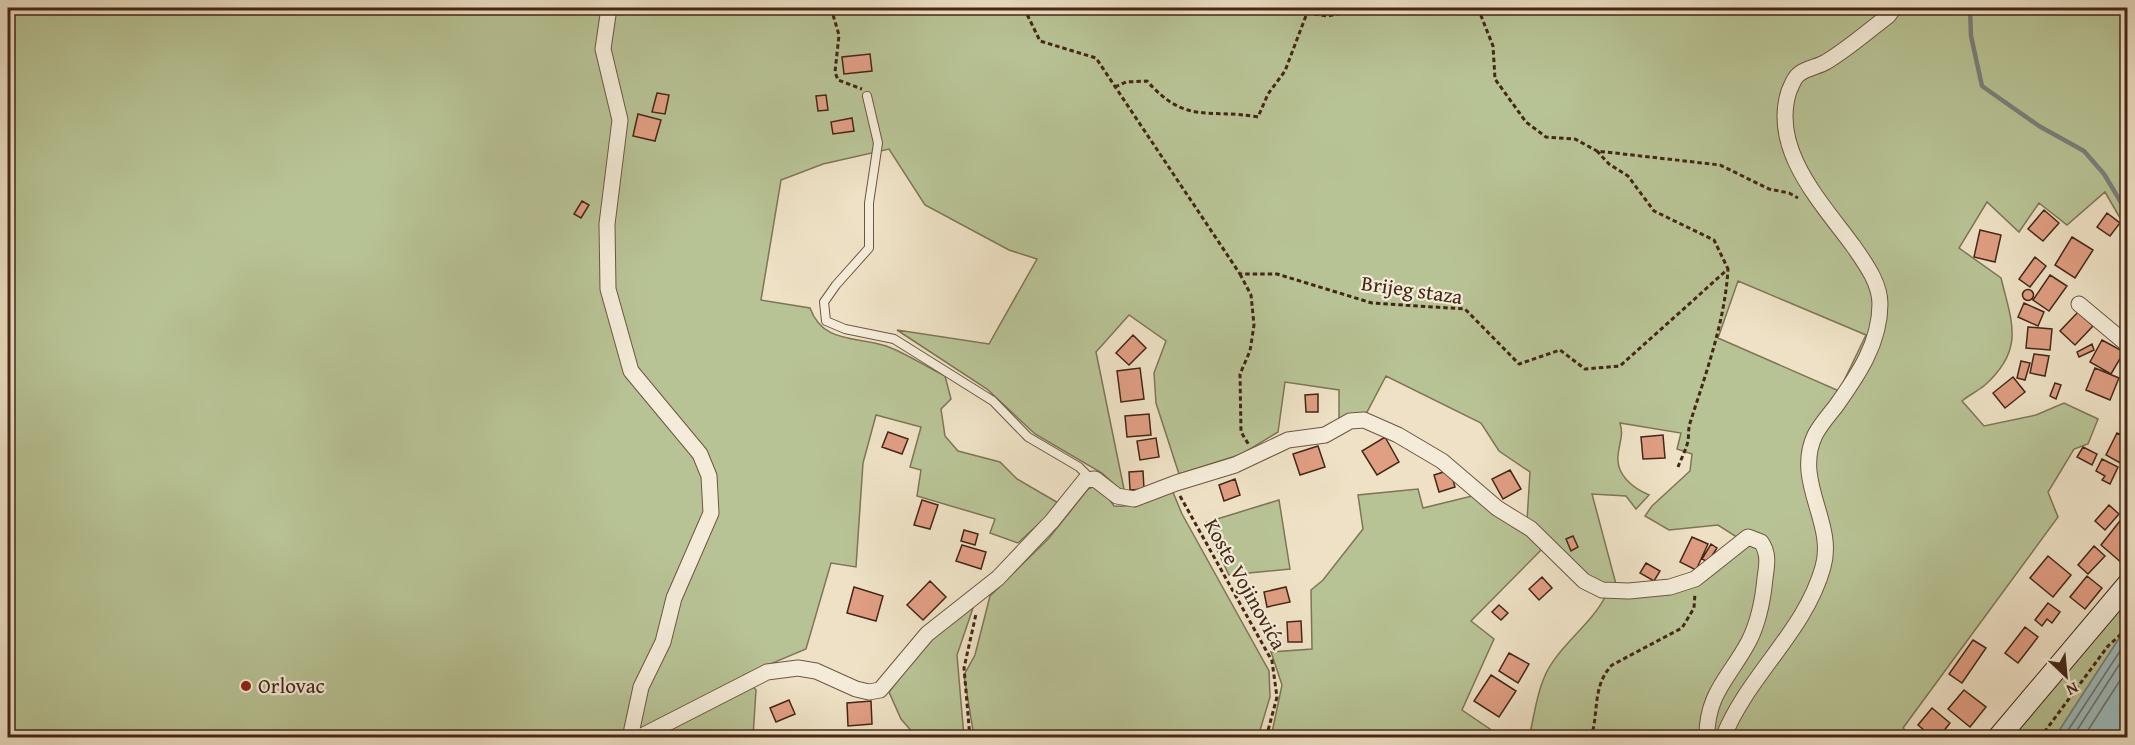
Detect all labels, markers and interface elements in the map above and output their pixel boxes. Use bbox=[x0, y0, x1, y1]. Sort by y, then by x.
street label: Brijeg staza bbox=[1360, 267, 1465, 312]
street label: Koste Vojinovića bbox=[1197, 512, 1294, 655]
north arrow bbox=[2036, 646, 2096, 706]
place label: Orlovac bbox=[258, 670, 325, 701]
text: N bbox=[2062, 676, 2083, 703]
marker: Orlovac bbox=[239, 679, 253, 693]

